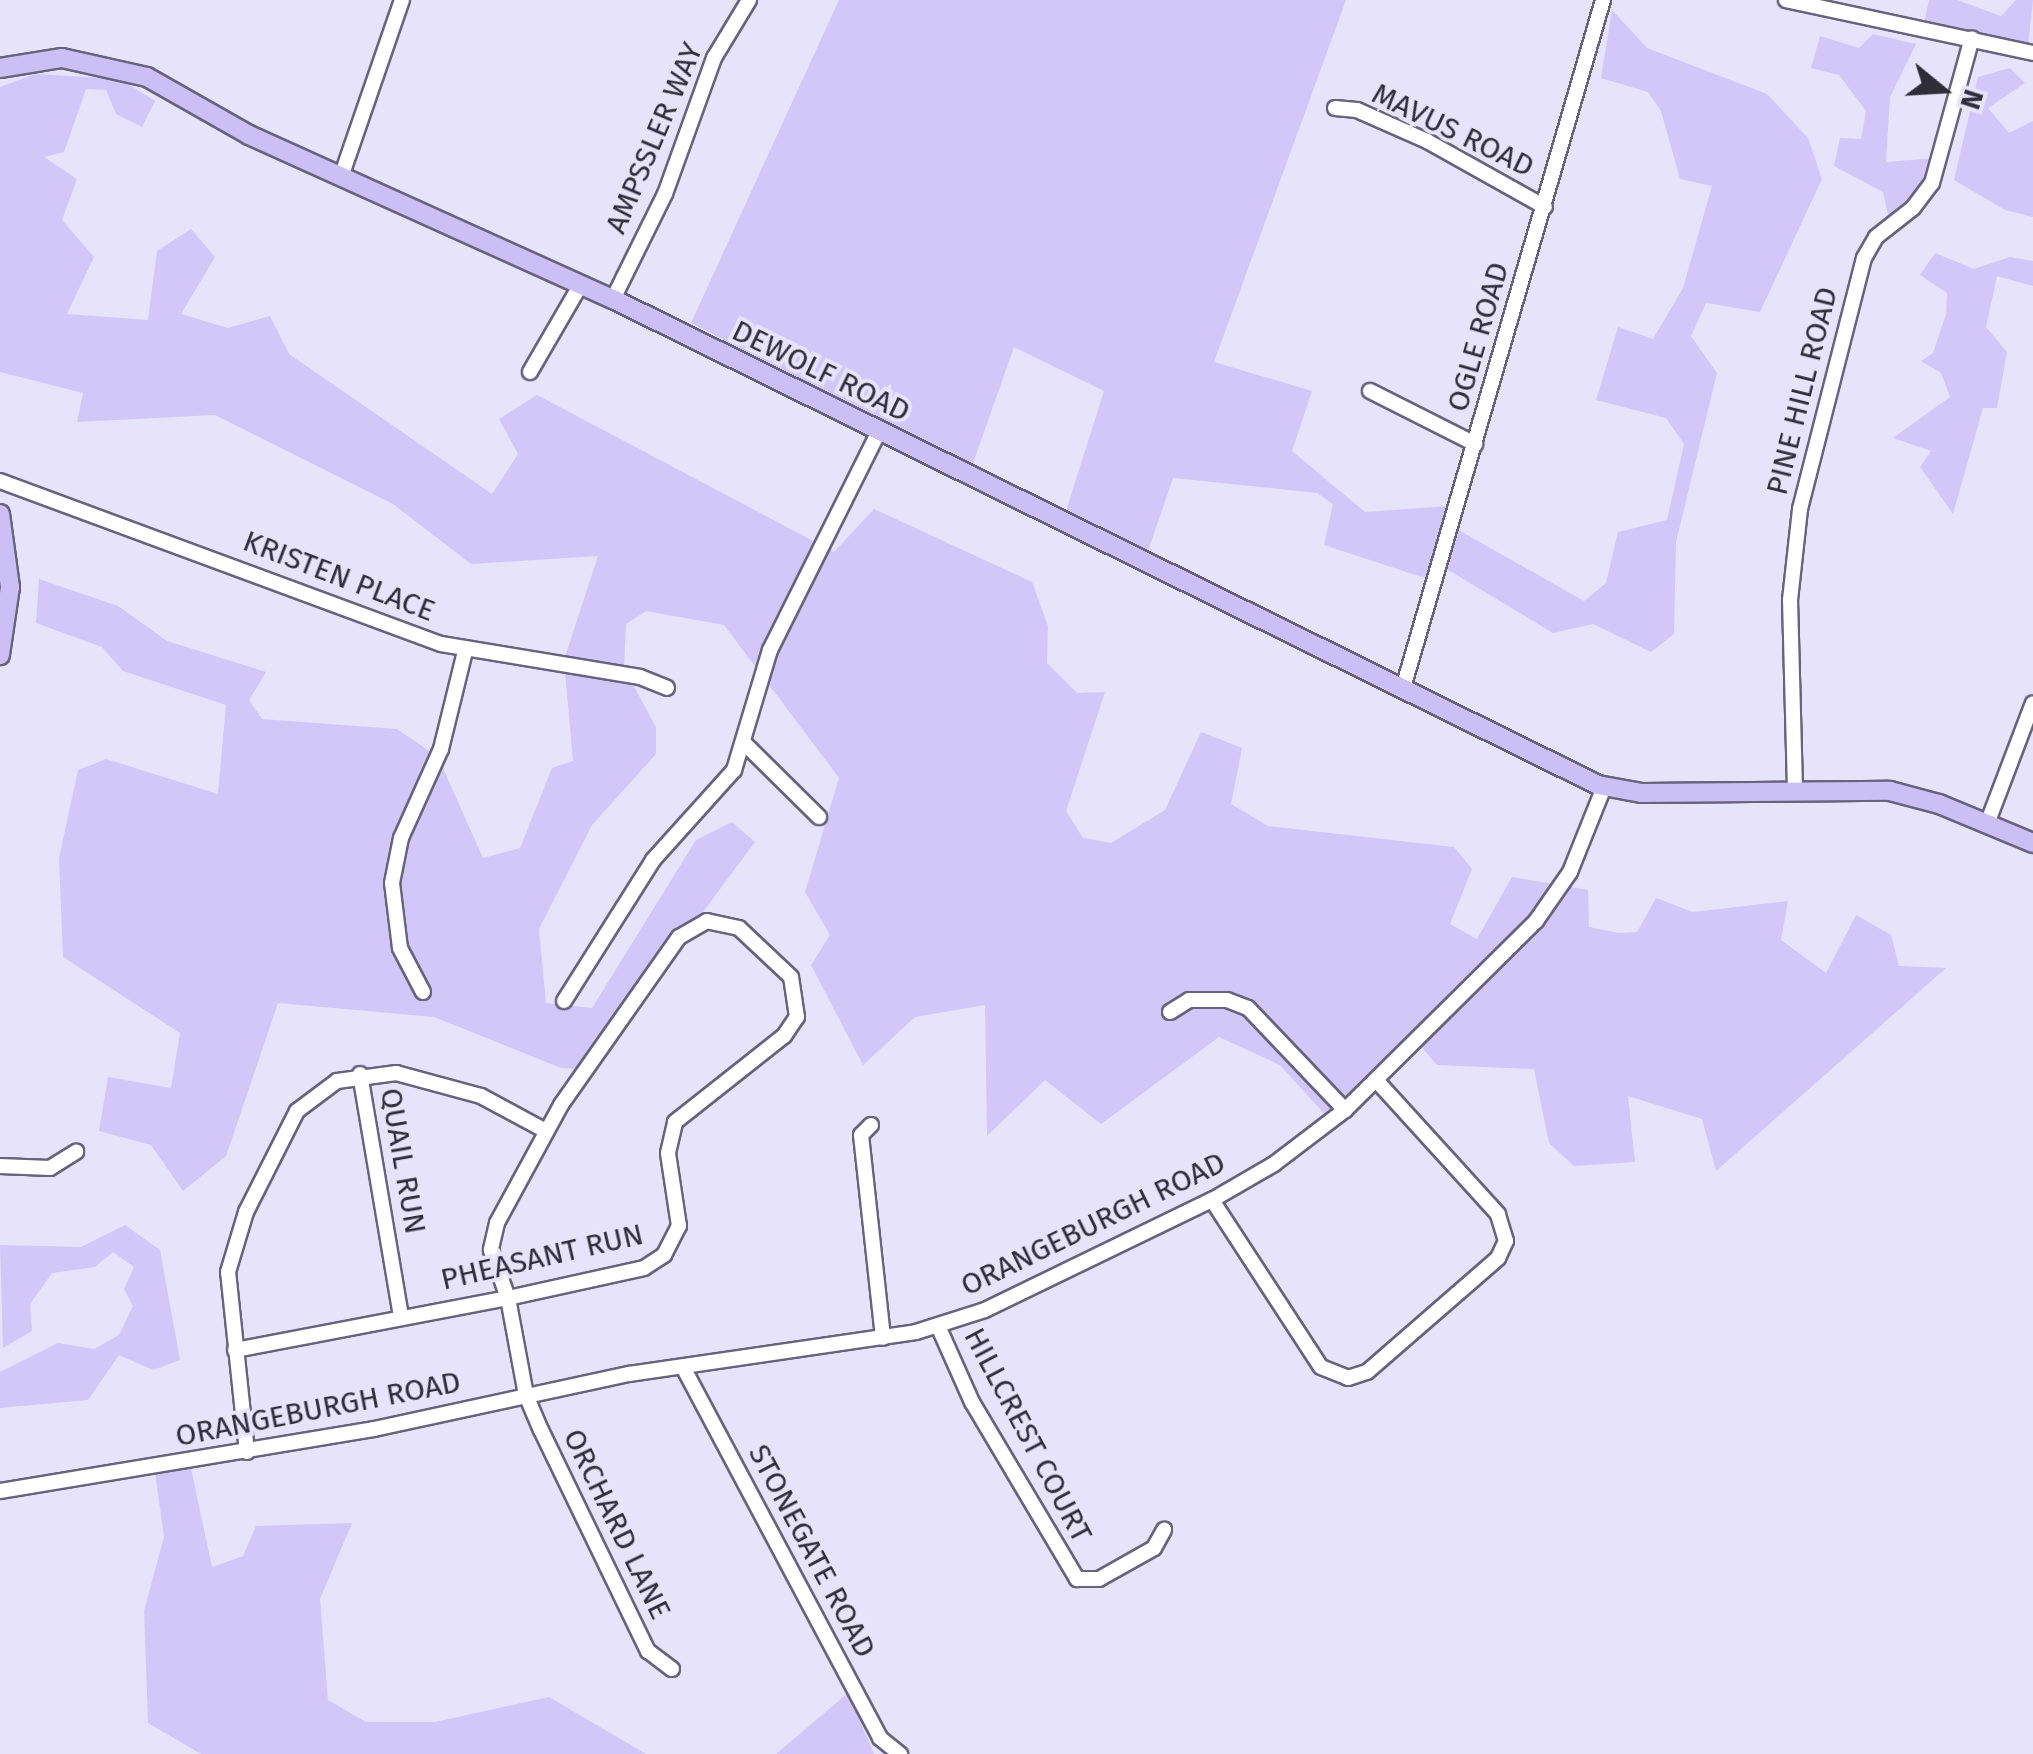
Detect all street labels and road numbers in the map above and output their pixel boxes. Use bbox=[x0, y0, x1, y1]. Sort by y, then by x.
street label: AMPSSLER WAY bbox=[598, 37, 710, 239]
street label: MAVUS ROAD bbox=[1366, 75, 1540, 185]
street label: OGLE ROAD bbox=[1440, 258, 1516, 416]
street label: PINE HILL ROAD bbox=[1759, 283, 1845, 499]
street label: DEWOLF ROAD bbox=[726, 312, 916, 430]
street label: KRISTEN PLACE bbox=[238, 523, 440, 629]
street label: QUAIL RUN bbox=[372, 1085, 434, 1237]
street label: ORANGEBURGH ROAD bbox=[955, 1144, 1231, 1304]
street label: PHEASANT RUN bbox=[437, 1216, 647, 1298]
street label: HILLCREST COURT bbox=[956, 1322, 1100, 1548]
street label: ORANGEBURGH ROAD bbox=[172, 1364, 464, 1454]
street label: ORCHARD LANE bbox=[555, 1423, 679, 1625]
street label: STONEGATE ROAD bbox=[741, 1438, 883, 1664]

